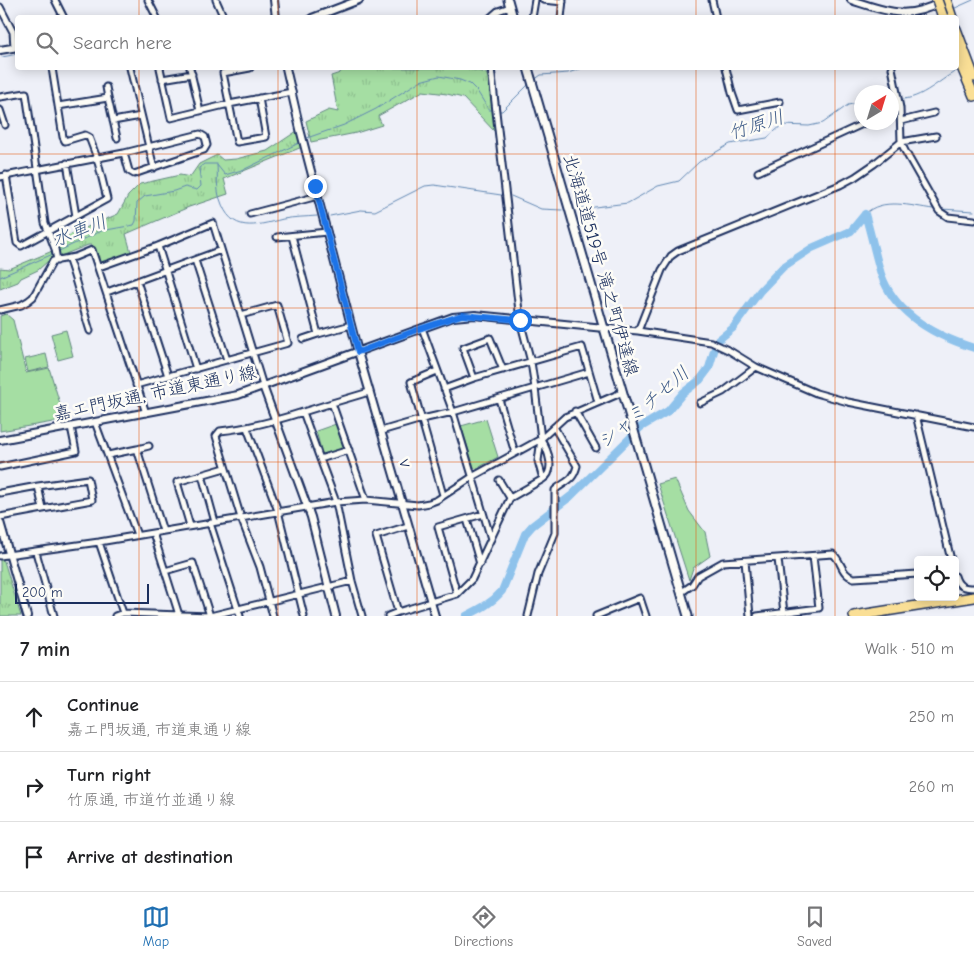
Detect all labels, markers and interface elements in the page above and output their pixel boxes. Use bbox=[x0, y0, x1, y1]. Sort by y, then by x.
search box bbox=[15, 15, 959, 70]
icon: search bbox=[33, 29, 61, 57]
text: Search here bbox=[73, 32, 172, 54]
north arrow bbox=[854, 85, 899, 130]
water label: 竹原川 bbox=[726, 106, 787, 144]
street label: 北海道道519号 滝之町伊達線 bbox=[559, 151, 642, 379]
route end bbox=[304, 175, 327, 198]
water label: 水車川 bbox=[49, 210, 110, 251]
route start bbox=[509, 309, 532, 332]
street label: 嘉エ門坂通, 市道東通り線 bbox=[52, 362, 259, 425]
water label: シャミチセ川 bbox=[593, 362, 694, 453]
street label: ｖ bbox=[393, 452, 418, 475]
map controls bbox=[914, 556, 959, 601]
button: locate bbox=[914, 556, 959, 601]
scale bar bbox=[15, 581, 149, 604]
text: 200 m bbox=[22, 584, 63, 601]
text: 7 min bbox=[20, 637, 70, 661]
text: Walk · 510 m bbox=[865, 640, 954, 658]
text: Continue bbox=[67, 694, 139, 716]
icon: ahead bbox=[20, 703, 48, 731]
text: 250 m bbox=[909, 708, 954, 726]
text: 嘉エ門坂通, 市道東通り線 bbox=[67, 721, 251, 739]
text: Turn right bbox=[67, 764, 151, 786]
icon: right bbox=[20, 773, 48, 801]
text: 260 m bbox=[909, 778, 954, 796]
text: 竹原通, 市道竹並通り線 bbox=[67, 791, 235, 809]
icon: arrive bbox=[20, 843, 48, 871]
text: Arrive at destination bbox=[67, 846, 233, 868]
tab: Map bbox=[142, 903, 170, 950]
tab: Directions bbox=[454, 903, 513, 950]
tab: Saved bbox=[797, 903, 832, 950]

